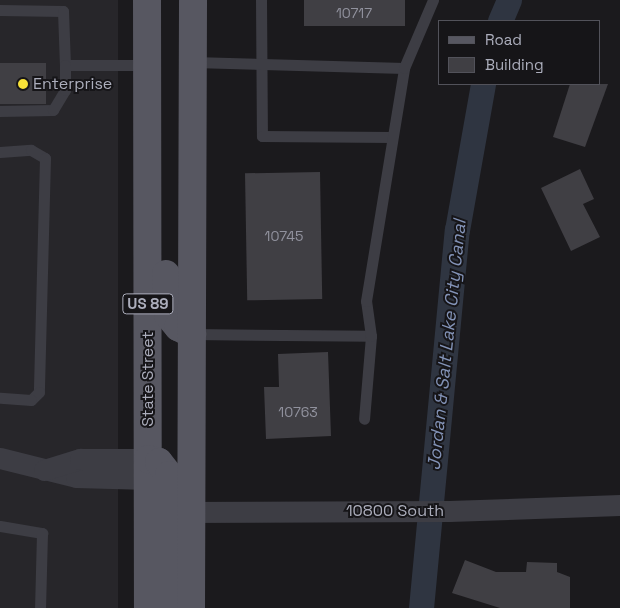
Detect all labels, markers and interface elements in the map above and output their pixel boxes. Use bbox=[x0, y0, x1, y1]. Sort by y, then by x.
house number: 10717 bbox=[336, 5, 372, 21]
legend bbox=[438, 20, 600, 85]
text: Road bbox=[485, 30, 522, 49]
text: Building bbox=[485, 55, 544, 74]
place label: Enterprise bbox=[33, 74, 112, 94]
marker: Enterprise bbox=[17, 78, 29, 90]
water label: Jordan & Salt Lake City Canal bbox=[423, 219, 471, 471]
house number: 10745 bbox=[265, 228, 303, 244]
road number: US 89 bbox=[122, 292, 174, 316]
street label: State Street bbox=[138, 331, 158, 427]
house number: 10763 bbox=[278, 404, 318, 420]
street label: 10800 South bbox=[346, 501, 444, 521]

